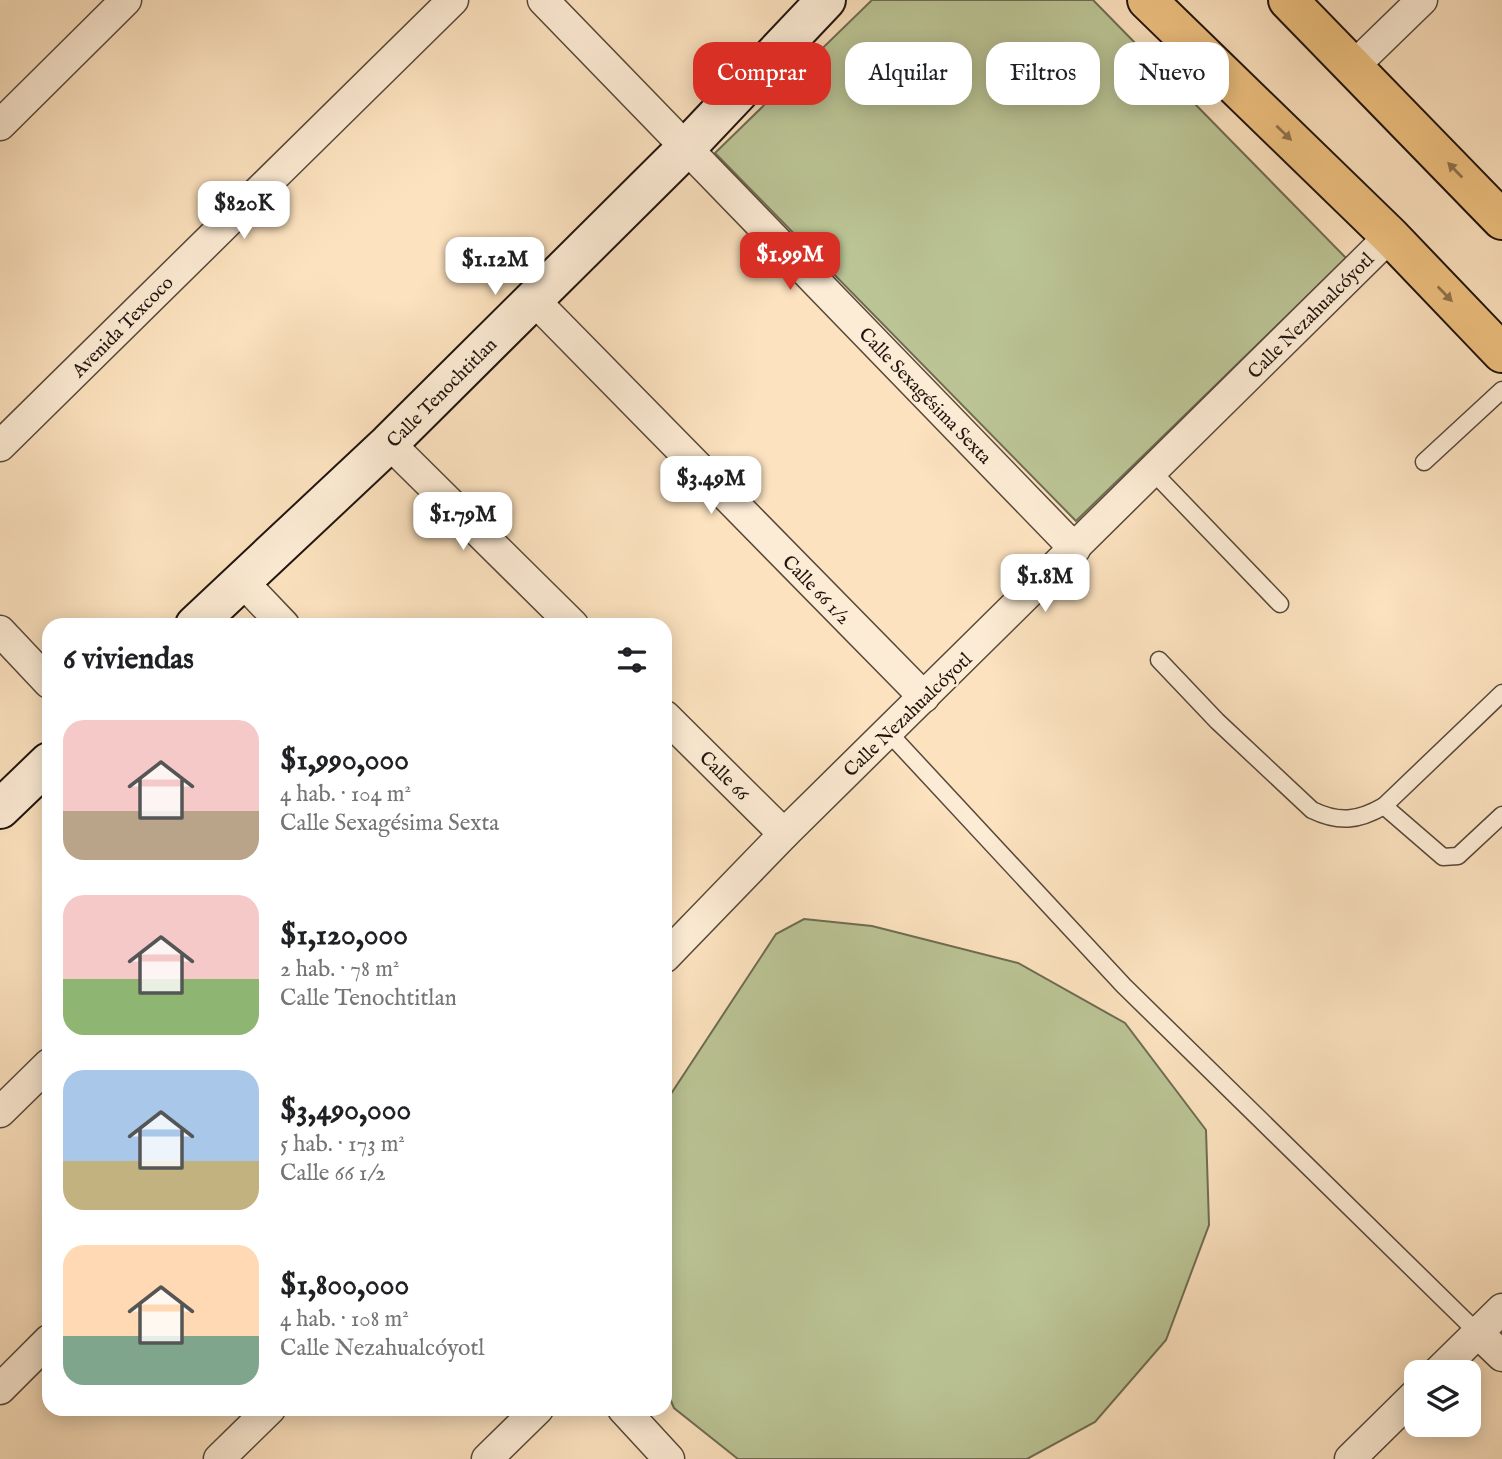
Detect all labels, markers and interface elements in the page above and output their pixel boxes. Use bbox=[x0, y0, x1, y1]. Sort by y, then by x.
chip: Comprar bbox=[693, 42, 831, 105]
chip: Alquilar bbox=[845, 42, 972, 105]
chip: Filtros bbox=[986, 42, 1100, 105]
chip: Nuevo bbox=[1114, 42, 1229, 105]
one-way arrow bbox=[1275, 124, 1291, 141]
one-way arrow bbox=[1447, 162, 1463, 179]
pin: $820K bbox=[195, 182, 293, 241]
text: $820K bbox=[214, 189, 274, 218]
pin: $1.99M bbox=[733, 232, 847, 292]
pin: $1.12M bbox=[438, 238, 552, 297]
text: $1.99M bbox=[756, 240, 824, 269]
text: $1.12M bbox=[461, 245, 529, 274]
street label: Calle Nezahualcóyotl bbox=[1243, 248, 1380, 385]
street label: Avenida Texcoco bbox=[67, 272, 179, 384]
one-way arrow bbox=[1436, 285, 1453, 302]
street label: Calle Sexagésima Sexta bbox=[853, 323, 997, 470]
street label: Calle Tenochtitlan bbox=[382, 333, 503, 454]
pin: $3.49M bbox=[654, 456, 768, 516]
text: $3.49M bbox=[676, 464, 746, 493]
pin: $1.79M bbox=[406, 492, 520, 552]
text: $1.79M bbox=[429, 500, 497, 529]
street label: Calle 66 1/2 bbox=[777, 551, 855, 630]
pin: $1.8M bbox=[996, 554, 1094, 614]
text: $1.8M bbox=[1017, 562, 1073, 591]
text: 6 viviendas bbox=[63, 641, 194, 679]
icon: filters bbox=[613, 641, 651, 679]
street label: Calle Nezahualcóyotl bbox=[839, 648, 978, 783]
text: $1,990,000 bbox=[280, 742, 409, 780]
street label: Calle 66 bbox=[694, 746, 754, 807]
icon: home bbox=[119, 748, 203, 832]
text: 4 hab. · 104 m² bbox=[280, 780, 411, 809]
text: Calle Sexagésima Sexta bbox=[280, 809, 499, 838]
text: $1,120,000 bbox=[280, 917, 408, 955]
icon: home bbox=[119, 923, 203, 1007]
text: 2 hab. · 78 m² bbox=[280, 955, 399, 984]
text: Calle Tenochtitlan bbox=[280, 984, 457, 1013]
text: $3,490,000 bbox=[280, 1092, 411, 1130]
icon: home bbox=[119, 1098, 203, 1182]
text: 5 hab. · 173 m² bbox=[280, 1130, 405, 1159]
text: Calle 66 1/2 bbox=[280, 1159, 386, 1188]
text: $1,800,000 bbox=[280, 1267, 409, 1305]
icon: home bbox=[119, 1273, 203, 1357]
text: 4 hab. · 108 m² bbox=[280, 1305, 409, 1334]
text: Calle Nezahualcóyotl bbox=[280, 1334, 485, 1363]
map controls bbox=[1404, 1360, 1481, 1437]
button: layers bbox=[1404, 1360, 1481, 1437]

